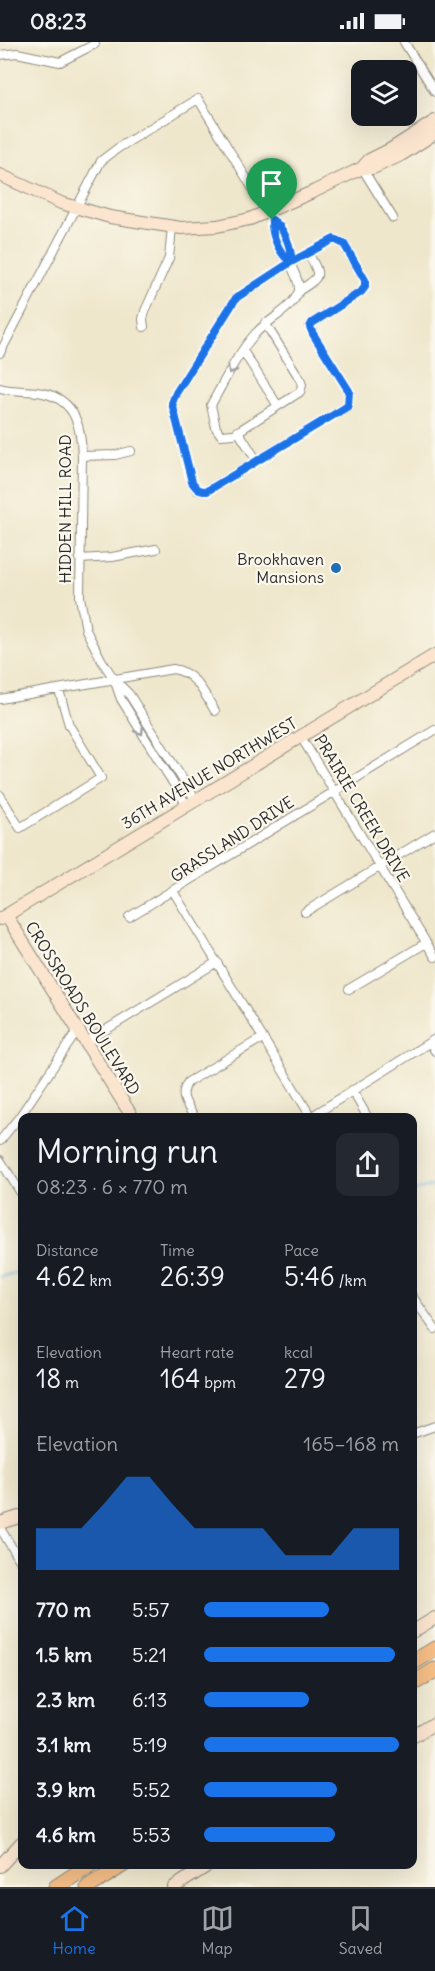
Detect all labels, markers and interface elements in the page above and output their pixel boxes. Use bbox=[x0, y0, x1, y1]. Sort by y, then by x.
text: 08:23 bbox=[30, 7, 87, 35]
map controls bbox=[351, 60, 417, 126]
button: layers bbox=[351, 60, 417, 126]
pin bbox=[246, 158, 297, 220]
icon: arrive bbox=[255, 167, 288, 200]
one-way arrow bbox=[226, 364, 238, 374]
street label: HIDDEN HILL ROAD bbox=[55, 434, 75, 584]
place label: Brookhaven Mansions bbox=[237, 549, 324, 587]
marker: Brookhaven Mansions bbox=[329, 561, 343, 575]
street label: 36TH AVENUE NORTHWEST bbox=[118, 713, 300, 833]
one-way arrow bbox=[133, 725, 145, 735]
street label: PRAIRIE CREEK DRIVE bbox=[310, 731, 414, 885]
street label: GRASSLAND DRIVE bbox=[167, 792, 297, 886]
street label: CROSSROADS BOULEVARD bbox=[21, 918, 145, 1098]
text: Morning run bbox=[36, 1130, 218, 1172]
button: share bbox=[336, 1133, 399, 1196]
text: 08:23 · 6 × 770 m bbox=[36, 1174, 188, 1199]
text: Distance bbox=[36, 1240, 98, 1260]
text: Time bbox=[160, 1240, 195, 1260]
text: Pace bbox=[284, 1240, 319, 1260]
text: 4.62 bbox=[36, 1260, 86, 1293]
text: 26:39 bbox=[160, 1260, 225, 1293]
text: 5:46 bbox=[284, 1260, 335, 1293]
text: km bbox=[86, 1270, 112, 1290]
text: /km bbox=[335, 1270, 367, 1290]
text: Elevation bbox=[36, 1342, 102, 1362]
text: Heart rate bbox=[160, 1342, 234, 1362]
text: kcal bbox=[284, 1342, 313, 1362]
text: 18 bbox=[36, 1362, 61, 1395]
text: 164 bbox=[160, 1362, 200, 1395]
text: 279 bbox=[284, 1362, 326, 1395]
text: m bbox=[61, 1372, 79, 1392]
text: bpm bbox=[200, 1372, 236, 1392]
text: Elevation bbox=[36, 1431, 118, 1456]
text: 165–168 m bbox=[303, 1431, 399, 1456]
text: 770 m bbox=[36, 1597, 91, 1622]
text: 5:57 bbox=[132, 1597, 169, 1622]
text: 1.5 km bbox=[36, 1642, 92, 1667]
text: 5:21 bbox=[132, 1642, 167, 1667]
text: 2.3 km bbox=[36, 1687, 95, 1712]
text: 6:13 bbox=[132, 1687, 167, 1712]
text: 3.1 km bbox=[36, 1732, 91, 1757]
text: 5:19 bbox=[132, 1732, 167, 1757]
text: 3.9 km bbox=[36, 1777, 96, 1802]
text: 5:52 bbox=[132, 1777, 170, 1802]
text: 4.6 km bbox=[36, 1822, 96, 1847]
text: 5:53 bbox=[132, 1822, 171, 1847]
tab: Home bbox=[53, 1902, 96, 1958]
tab: Map bbox=[201, 1902, 234, 1958]
tab: Saved bbox=[339, 1902, 382, 1958]

